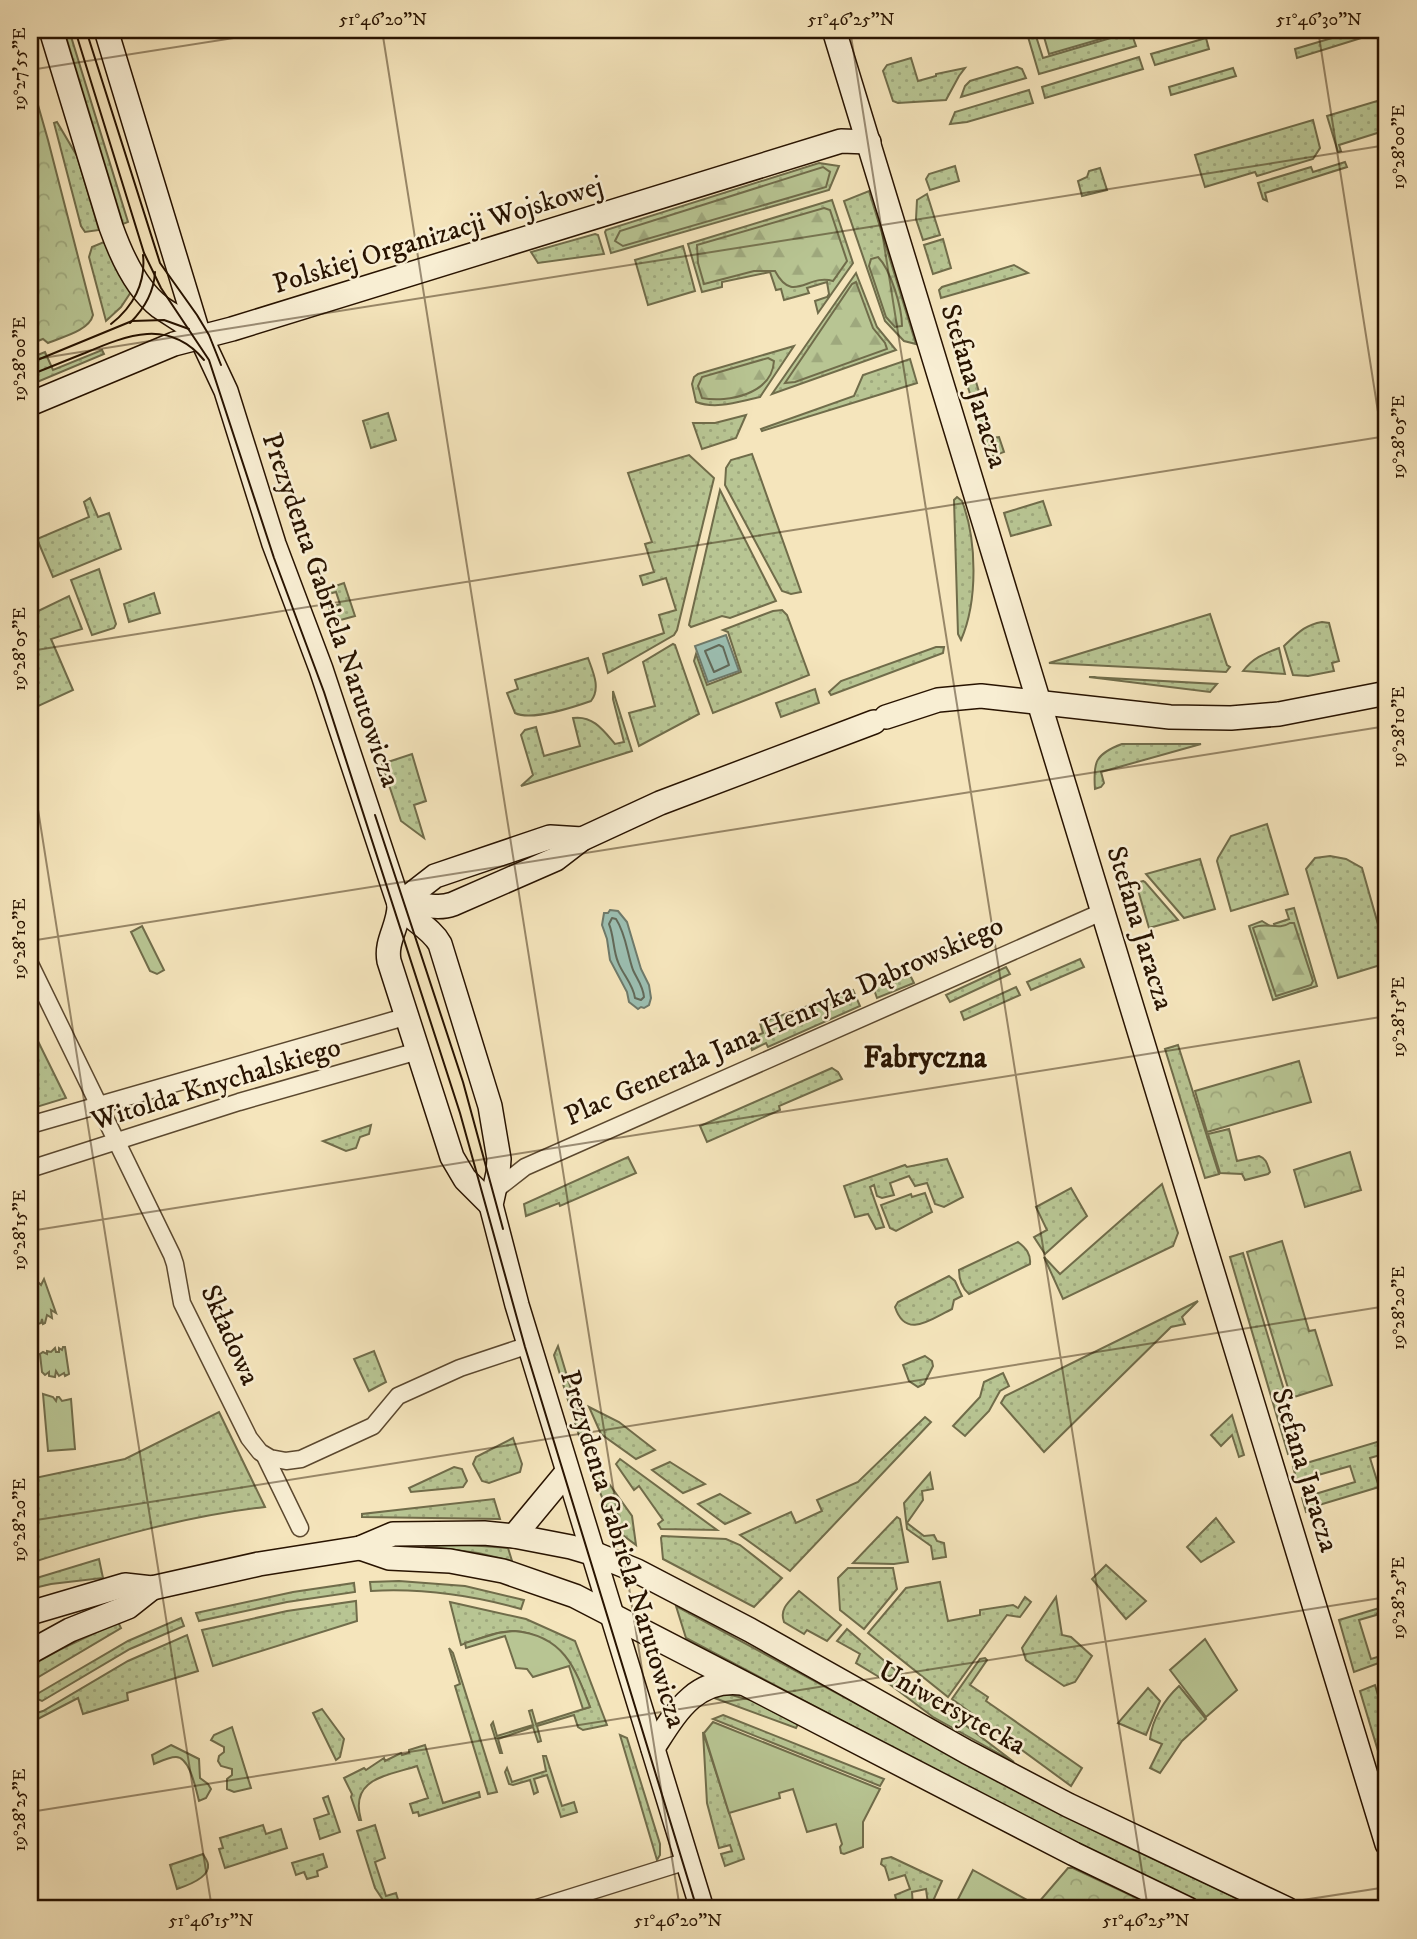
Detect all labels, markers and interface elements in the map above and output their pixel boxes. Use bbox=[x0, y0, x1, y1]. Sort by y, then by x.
text: 51°46'20"N bbox=[339, 9, 427, 31]
text: 51°46'25"N bbox=[807, 9, 895, 31]
text: 51°46'30"N bbox=[1276, 9, 1362, 31]
text: 19°27'55"E bbox=[9, 27, 31, 111]
text: 19°28'00"E bbox=[1388, 104, 1410, 189]
street label: Polskiej Organizacji Wojskowej bbox=[269, 168, 607, 302]
street label: Stefana Jaracza bbox=[932, 300, 1016, 472]
text: 19°28'00"E bbox=[9, 316, 31, 401]
text: 19°28'05"E bbox=[1388, 395, 1410, 479]
street label: Prezydenta Gabriela Narutowicza bbox=[254, 428, 408, 792]
text: 19°28'05"E bbox=[9, 607, 31, 691]
text: 19°28'10"E bbox=[1388, 686, 1410, 768]
street label: Stefana Jaracza bbox=[1098, 842, 1182, 1014]
text: 19°28'10"E bbox=[9, 898, 31, 980]
street label: Plac Generała Jana Henryka Dąbrowskiego bbox=[559, 908, 1009, 1134]
text: 19°28'15"E bbox=[1388, 976, 1410, 1057]
street label: Witolda Knychalskiego bbox=[86, 1029, 345, 1139]
district label: Fabryczna bbox=[863, 1040, 988, 1077]
text: 19°28'15"E bbox=[9, 1189, 31, 1270]
text: 19°28'20"E bbox=[1388, 1266, 1410, 1350]
street label: Składowa bbox=[192, 1279, 268, 1391]
street label: Prezydenta Gabriela Narutowicza bbox=[552, 1366, 694, 1732]
street label: Stefana Jaracza bbox=[1263, 1384, 1347, 1556]
text: 19°28'20"E bbox=[9, 1478, 31, 1562]
text: 19°28'25"E bbox=[1388, 1556, 1410, 1640]
street label: Uniwersytecka bbox=[872, 1653, 1032, 1763]
text: 19°28'25"E bbox=[9, 1768, 31, 1852]
text: 51°46'15"N bbox=[169, 1910, 254, 1932]
text: 51°46'20"N bbox=[634, 1910, 722, 1932]
text: 51°46'25"N bbox=[1102, 1910, 1190, 1932]

